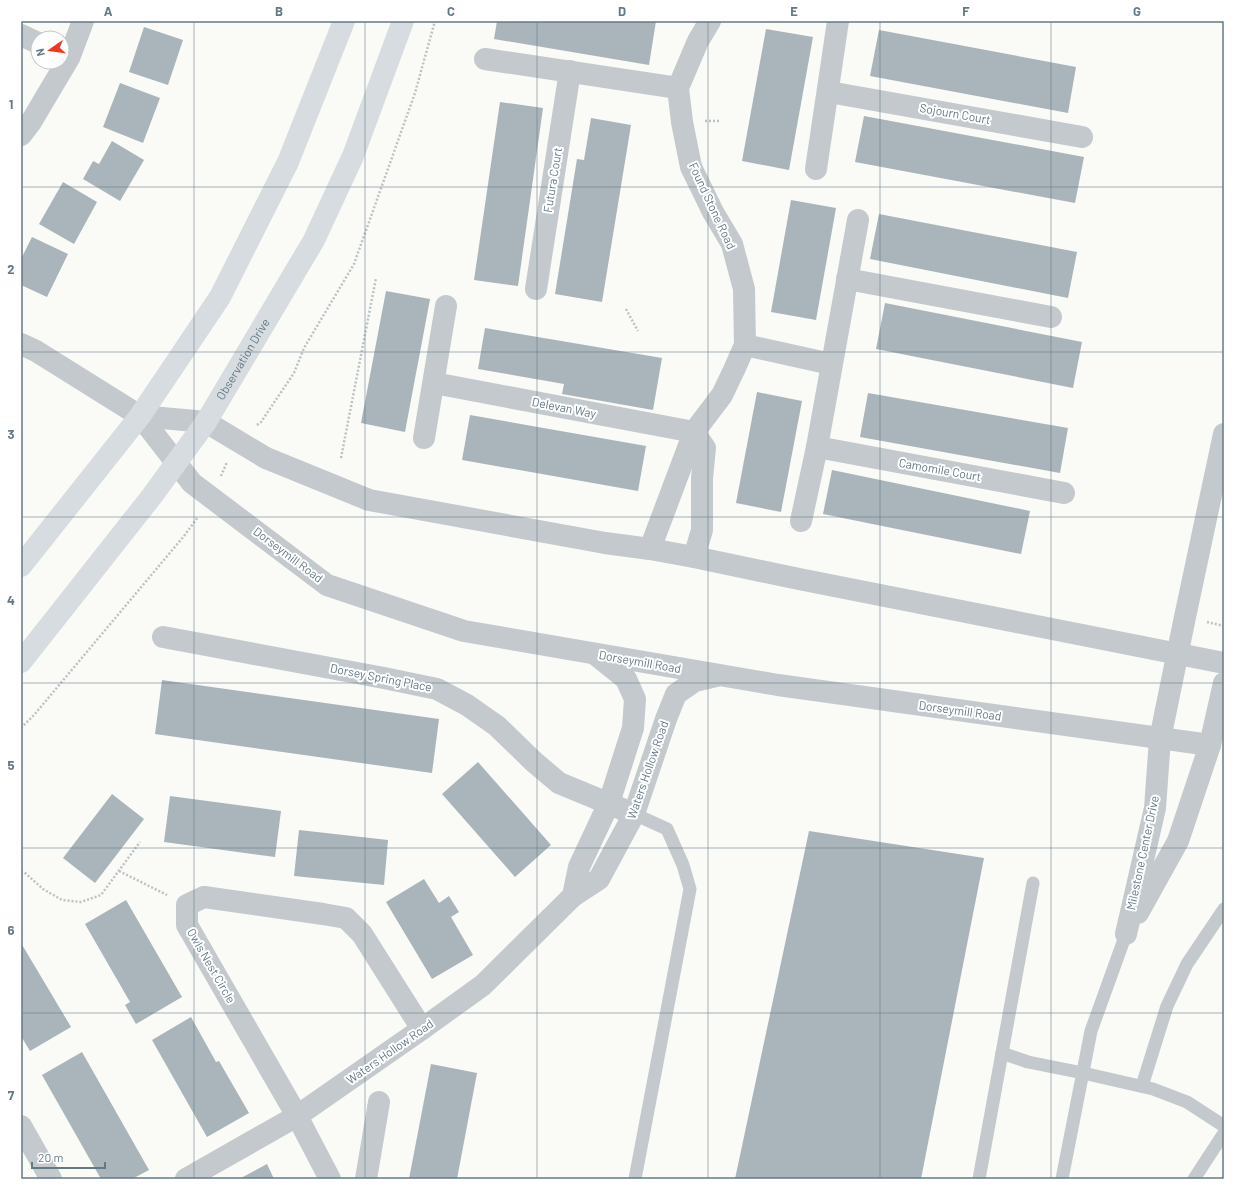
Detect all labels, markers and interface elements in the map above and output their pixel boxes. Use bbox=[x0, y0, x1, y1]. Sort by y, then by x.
text: A bbox=[104, 3, 113, 19]
text: B bbox=[275, 3, 283, 19]
text: C bbox=[447, 3, 455, 19]
text: D bbox=[618, 3, 626, 19]
text: E bbox=[790, 3, 798, 19]
text: F bbox=[962, 3, 970, 19]
text: G bbox=[1133, 3, 1141, 19]
north arrow bbox=[30, 30, 70, 70]
text: N bbox=[33, 47, 47, 57]
text: 1 bbox=[9, 96, 13, 112]
street label: Sojourn Court bbox=[919, 100, 992, 126]
street label: Futura Court bbox=[540, 146, 564, 213]
street label: Found Stone Road bbox=[687, 160, 739, 251]
text: 2 bbox=[7, 261, 15, 277]
street label: Observation Drive bbox=[213, 316, 272, 402]
street label: Delevan Way bbox=[531, 394, 598, 420]
text: 3 bbox=[7, 426, 15, 442]
street label: Camomile Court bbox=[898, 455, 982, 483]
street label: Dorseymill Road bbox=[251, 524, 326, 585]
text: 4 bbox=[7, 592, 15, 608]
street label: Dorseymill Road bbox=[598, 647, 682, 675]
street label: Dorsey Spring Place bbox=[329, 660, 433, 694]
street label: Dorseymill Road bbox=[918, 697, 1002, 723]
street label: Waters Hollow Road bbox=[624, 719, 670, 821]
text: 5 bbox=[7, 757, 15, 773]
street label: Milestone Center Drive bbox=[1123, 794, 1161, 911]
text: 6 bbox=[8, 922, 15, 938]
street label: Owls Nest Circle bbox=[185, 926, 239, 1005]
street label: Waters Hollow Road bbox=[343, 1016, 436, 1086]
text: 7 bbox=[8, 1087, 15, 1103]
scale bar bbox=[32, 1144, 105, 1170]
text: 20 m bbox=[38, 1150, 64, 1164]

